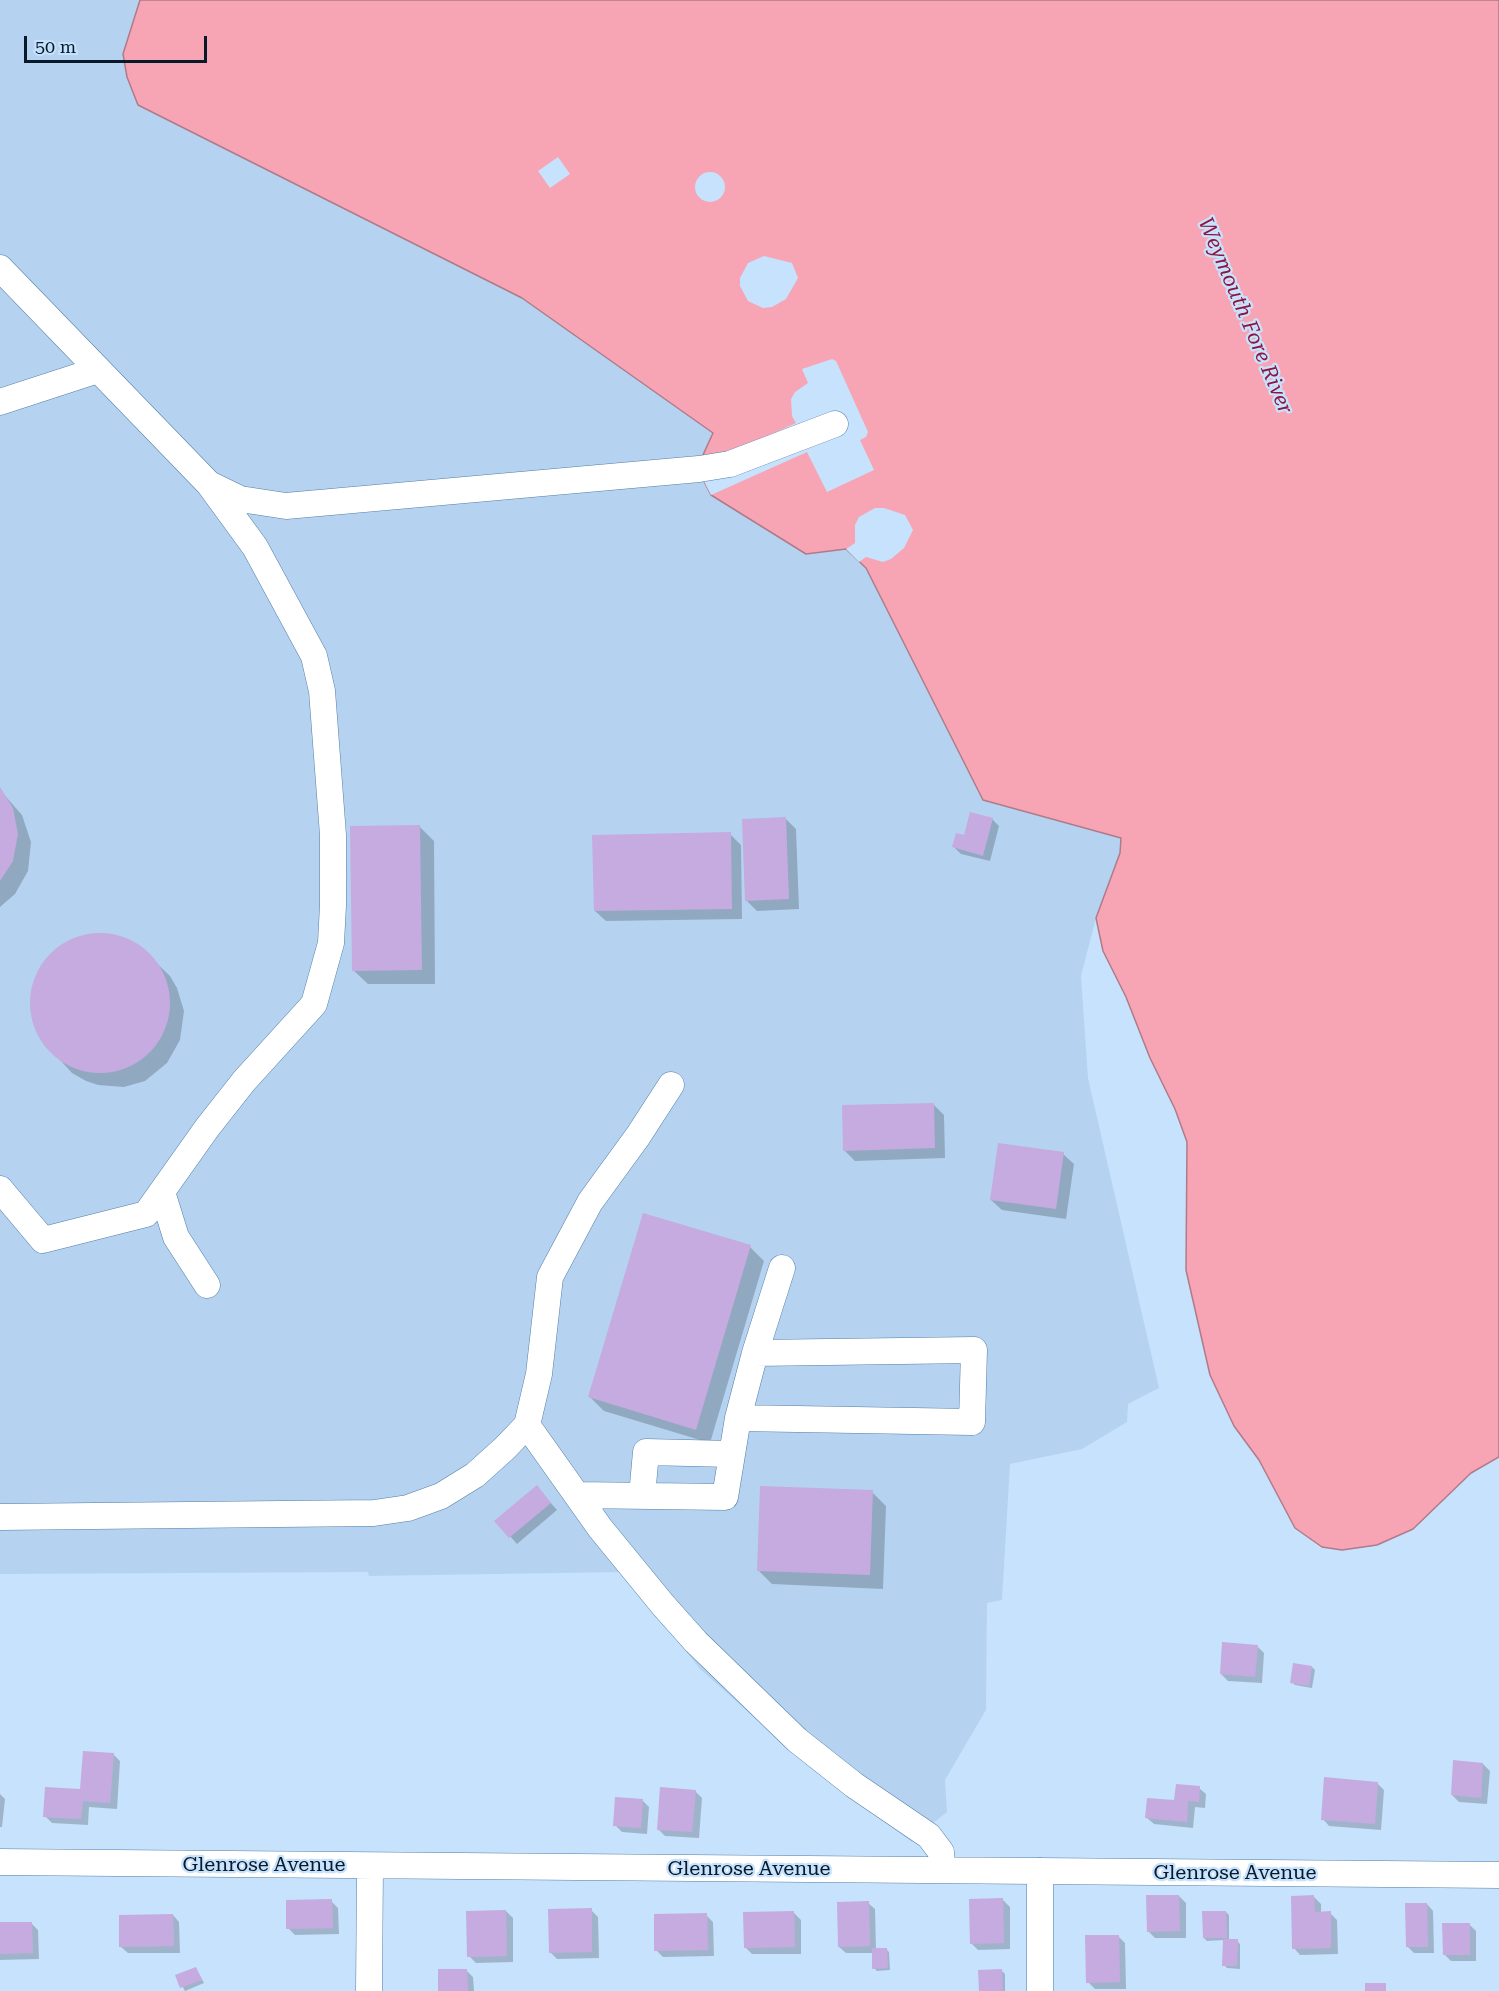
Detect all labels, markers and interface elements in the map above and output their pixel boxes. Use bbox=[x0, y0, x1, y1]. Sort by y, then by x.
scale bar bbox=[27, 24, 210, 62]
text: 50 m bbox=[35, 36, 76, 57]
water label: Weymouth Fore River bbox=[1192, 214, 1298, 418]
street label: Glenrose Avenue bbox=[183, 1853, 345, 1877]
street label: Glenrose Avenue bbox=[668, 1857, 830, 1881]
street label: Glenrose Avenue bbox=[1154, 1861, 1316, 1885]

